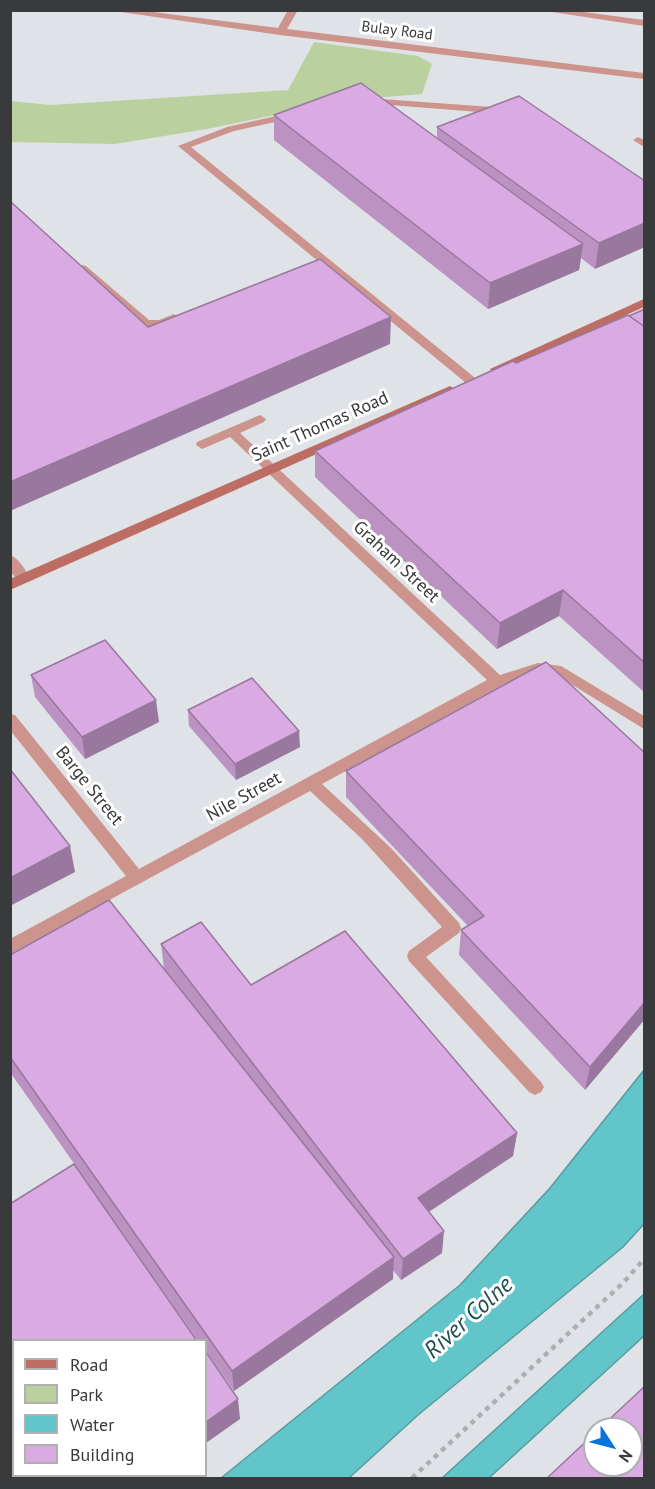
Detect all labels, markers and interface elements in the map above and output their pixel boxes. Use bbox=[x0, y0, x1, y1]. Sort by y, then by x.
street label: Bulay Road bbox=[360, 18, 434, 44]
street label: Saint Thomas Road bbox=[248, 387, 392, 467]
street label: Graham Street bbox=[348, 517, 444, 607]
street label: Barge Street bbox=[51, 742, 127, 830]
street label: Nile Street bbox=[203, 768, 285, 826]
water label: River Colne bbox=[419, 1271, 519, 1365]
legend bbox=[12, 1339, 207, 1477]
text: Road bbox=[70, 1353, 108, 1376]
text: Park bbox=[70, 1383, 103, 1406]
text: Water bbox=[70, 1413, 114, 1436]
north arrow bbox=[583, 1417, 643, 1477]
text: Building bbox=[70, 1443, 134, 1466]
text: N bbox=[615, 1446, 637, 1467]

